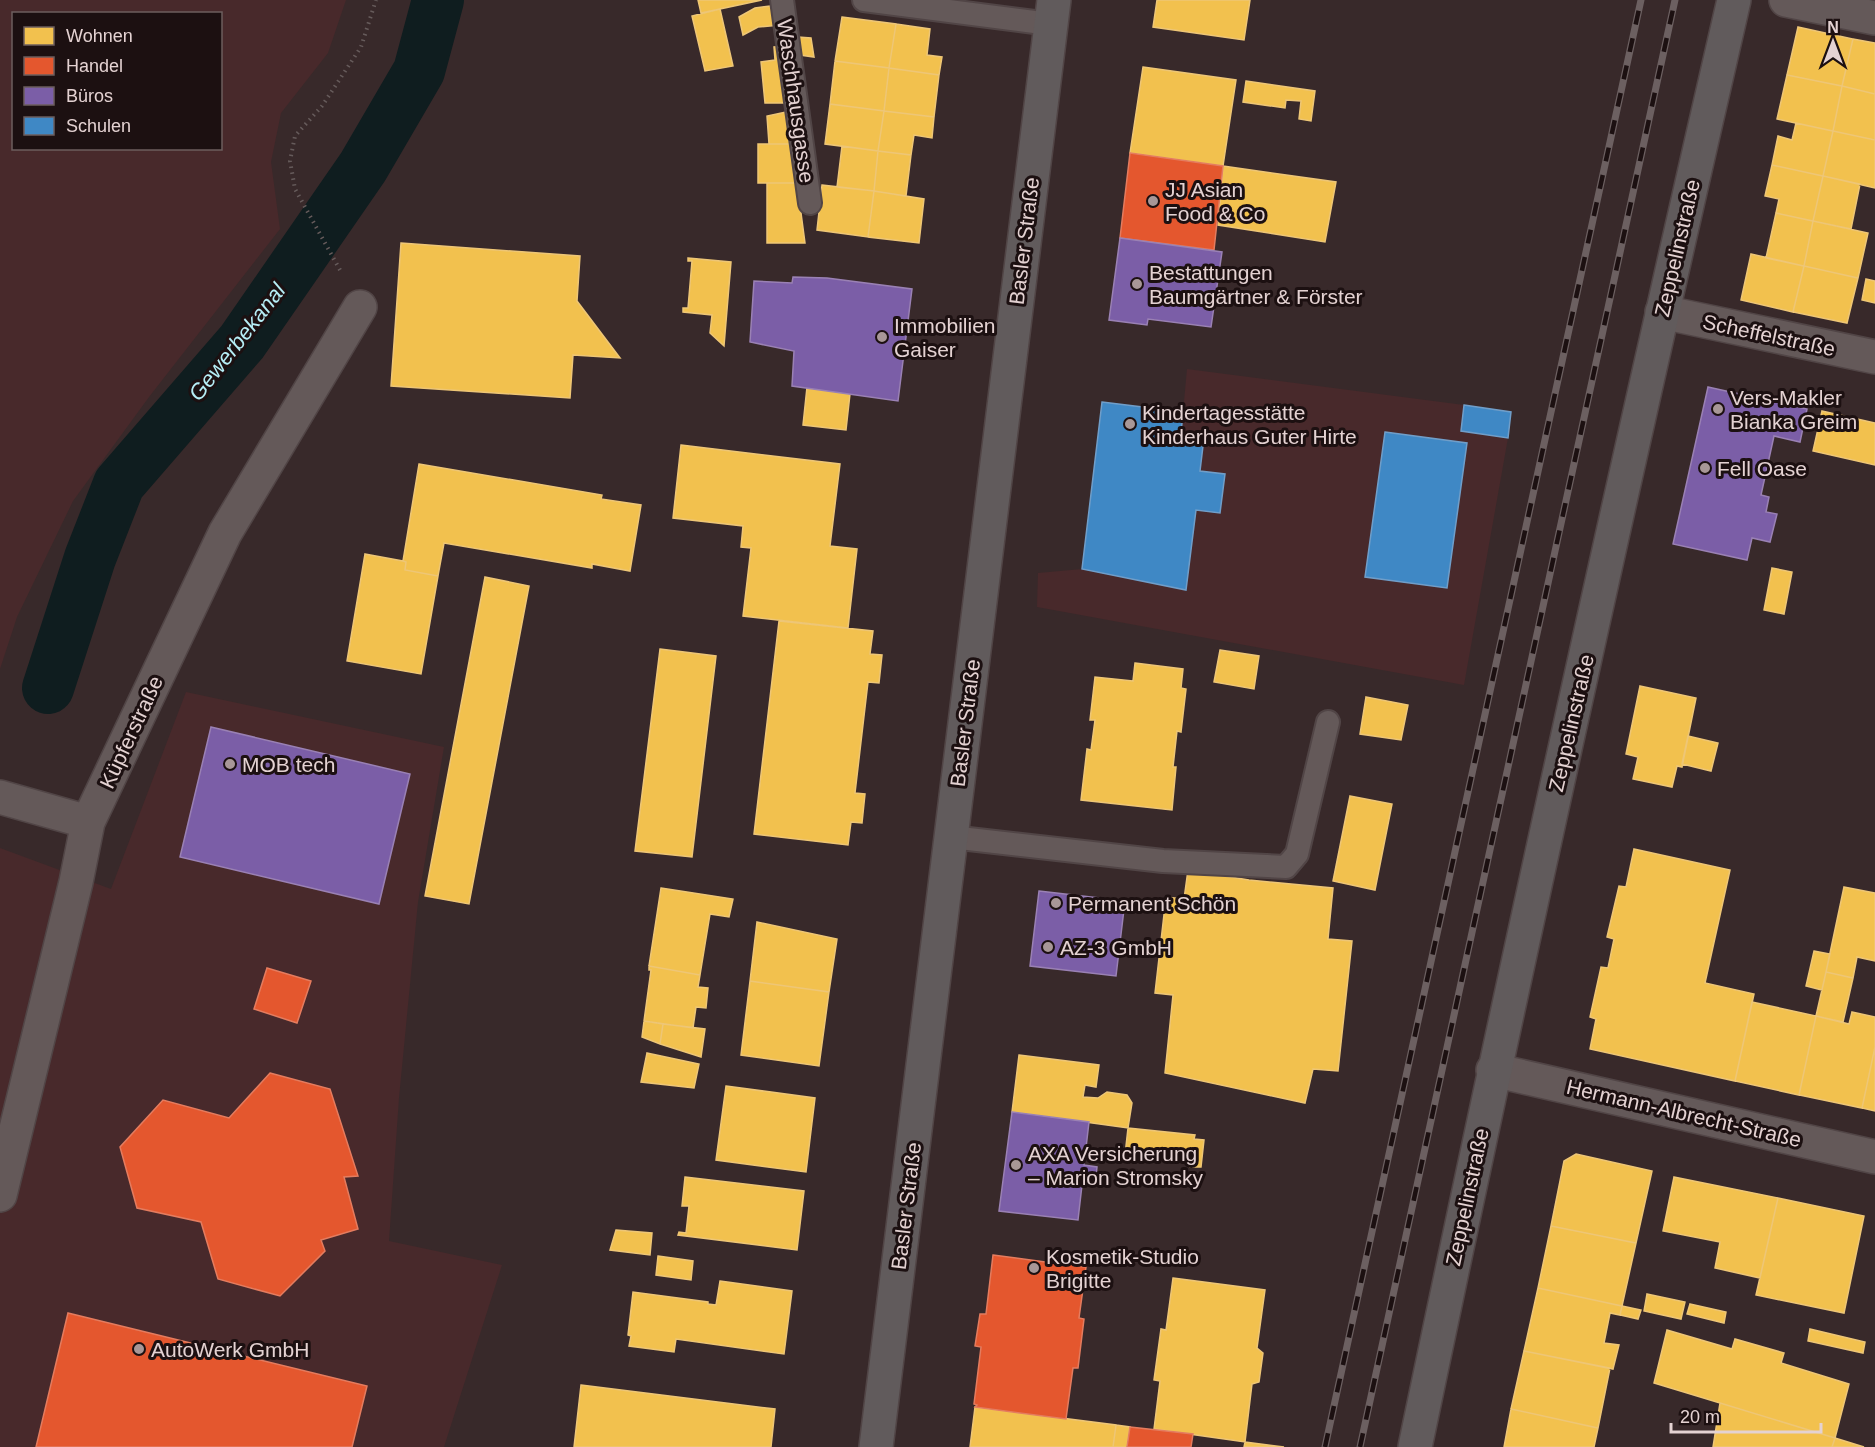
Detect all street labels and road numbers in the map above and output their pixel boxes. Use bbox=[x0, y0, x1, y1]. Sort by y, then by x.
street label: Waschhausgasse bbox=[773, 18, 819, 184]
street label: Basler Straße bbox=[1005, 176, 1043, 306]
street label: Zeppelinstraße bbox=[1650, 177, 1704, 319]
street label: Scheffelstraße bbox=[1701, 310, 1837, 360]
street label: Zeppelinstraße bbox=[1544, 652, 1598, 794]
street label: Basler Straße bbox=[946, 658, 984, 788]
street label: Küpferstraße bbox=[95, 672, 167, 792]
street label: Hermann-Albrecht-Straße bbox=[1564, 1075, 1804, 1151]
street label: Zeppelinstraße bbox=[1441, 1126, 1493, 1268]
street label: Basler Straße bbox=[887, 1141, 925, 1271]

